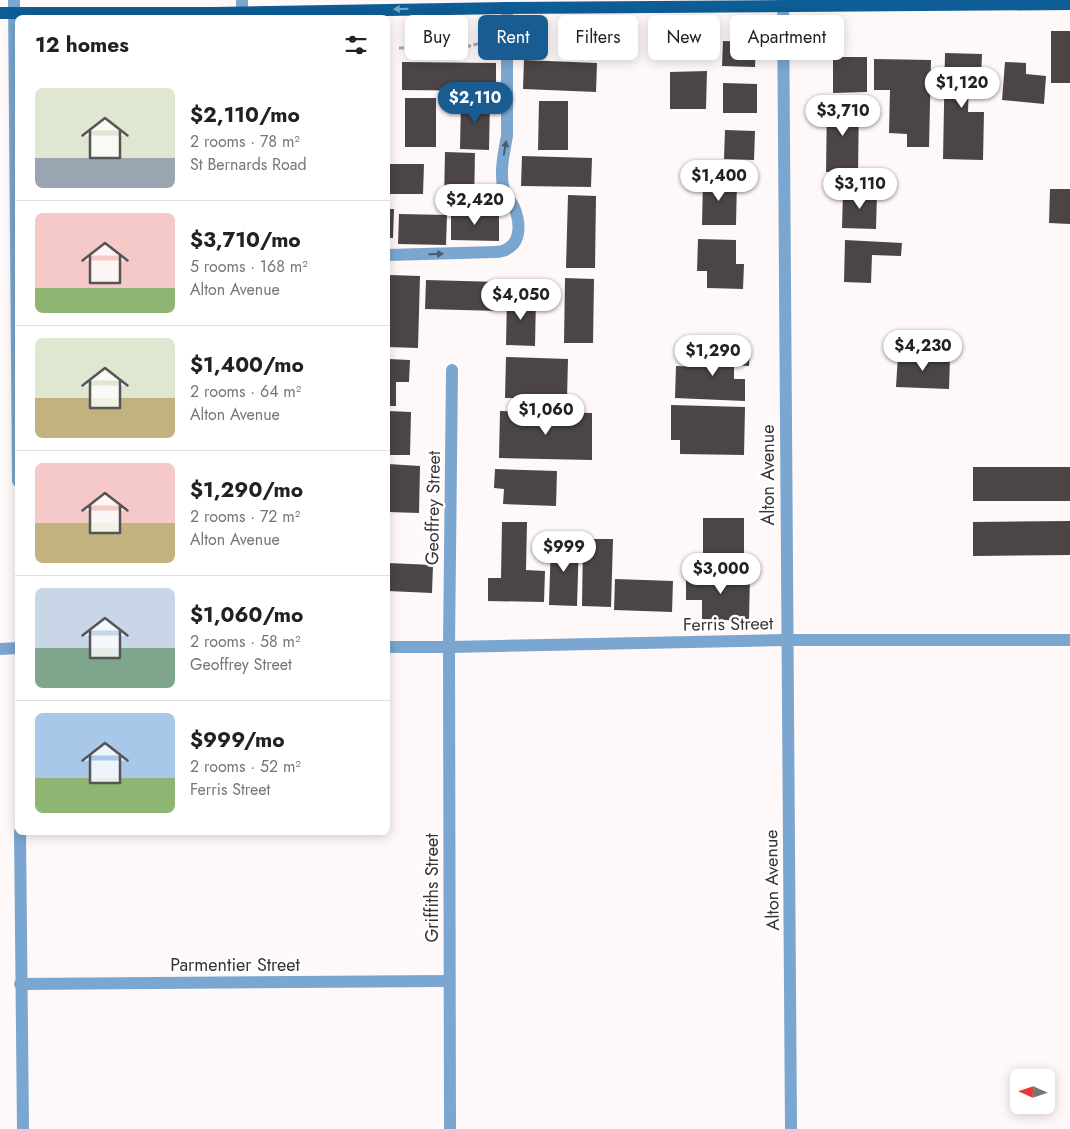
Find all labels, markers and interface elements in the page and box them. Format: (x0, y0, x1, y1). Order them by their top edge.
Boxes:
one-way arrow (393, 5, 409, 13)
chip: Buy (405, 15, 468, 60)
chip: Rent (478, 15, 548, 60)
chip: Filters (558, 15, 638, 60)
chip: New (648, 15, 720, 60)
chip: Apartment (730, 15, 844, 60)
text: 12 homes (35, 30, 129, 60)
icon: filters (342, 31, 370, 59)
pin: $1,120 (921, 66, 1003, 109)
text: $1,120 (936, 71, 988, 94)
pin: $2,110 (434, 82, 516, 124)
text: $2,110 (449, 86, 501, 109)
pin: $3,710 (802, 94, 884, 137)
text: $3,710 (816, 99, 870, 122)
text: $2,110/mo (190, 100, 300, 130)
icon: home (75, 108, 135, 168)
text: 2 rooms · 78 m² (190, 130, 300, 153)
one-way arrow (501, 140, 509, 156)
text: St Bernards Road (190, 153, 307, 176)
pin: $1,400 (678, 160, 760, 202)
text: $1,400 (691, 164, 747, 187)
pin: $3,110 (819, 168, 901, 210)
text: $3,110 (834, 172, 886, 195)
pin: $2,420 (434, 184, 516, 226)
text: $2,420 (446, 188, 504, 211)
text: $3,710/mo (190, 225, 301, 255)
icon: home (75, 233, 135, 293)
one-way arrow (428, 250, 444, 258)
text: 5 rooms · 168 m² (190, 255, 308, 278)
text: Alton Avenue (190, 278, 280, 301)
pin: $4,050 (480, 278, 562, 321)
text: $4,050 (492, 283, 550, 306)
pin: $4,230 (882, 330, 964, 372)
pin: $1,290 (672, 334, 754, 377)
text: $4,230 (894, 334, 952, 357)
text: $1,290 (685, 339, 741, 362)
text: $1,400/mo (190, 350, 304, 380)
icon: home (75, 358, 135, 418)
text: 2 rooms · 64 m² (190, 380, 301, 403)
pin: $1,060 (505, 394, 587, 436)
text: $1,060 (518, 398, 574, 421)
text: Alton Avenue (190, 403, 280, 426)
street label: Alton Avenue (755, 424, 781, 526)
street label: Geoffrey Street (419, 450, 447, 565)
text: $1,290/mo (190, 475, 303, 505)
icon: home (75, 483, 135, 543)
text: 2 rooms · 72 m² (190, 505, 300, 528)
text: Alton Avenue (190, 528, 280, 551)
pin: $999 (534, 530, 594, 573)
text: $999 (543, 535, 585, 558)
pin: $3,000 (680, 552, 762, 595)
text: $3,000 (693, 557, 749, 580)
text: $1,060/mo (190, 600, 303, 630)
icon: home (75, 608, 135, 668)
street label: Ferris Street (683, 610, 774, 638)
text: 2 rooms · 58 m² (190, 630, 301, 653)
text: Geoffrey Street (190, 653, 292, 676)
text: $999/mo (190, 725, 285, 755)
icon: home (75, 733, 135, 793)
text: 2 rooms · 52 m² (190, 755, 301, 778)
text: Ferris Street (190, 778, 270, 801)
street label: Alton Avenue (758, 829, 786, 931)
street label: Griffiths Street (419, 833, 445, 943)
street label: Parmentier Street (170, 952, 301, 978)
north arrow (1010, 1069, 1055, 1114)
map controls (1010, 1069, 1055, 1114)

